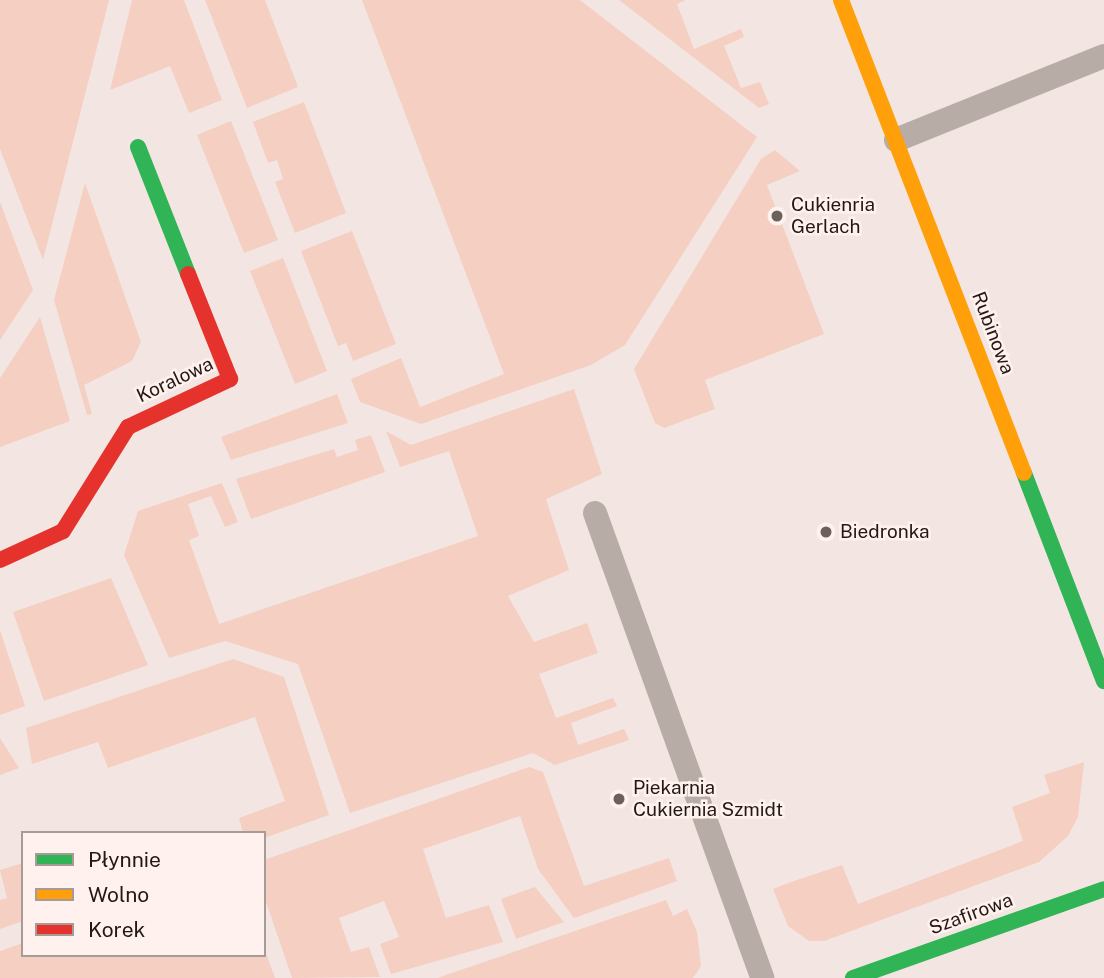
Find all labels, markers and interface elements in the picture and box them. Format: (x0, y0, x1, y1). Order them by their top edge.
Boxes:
place label: Cukienria Gerlach (791, 194, 875, 238)
marker: Cukienria Gerlach (769, 208, 785, 224)
street label: Rubinowa (967, 288, 1019, 378)
street label: Koralowa (133, 352, 217, 408)
place label: Biedronka (840, 521, 930, 543)
marker: Biedronka (818, 524, 834, 540)
place label: Piekarnia Cukiernia Szmidt (633, 777, 783, 821)
marker: Piekarnia Cukiernia Szmidt (611, 791, 627, 807)
legend (21, 831, 266, 957)
text: Płynnie (88, 847, 161, 872)
text: Wolno (88, 882, 149, 907)
street label: Szafirowa (926, 888, 1016, 940)
text: Korek (88, 917, 145, 942)

